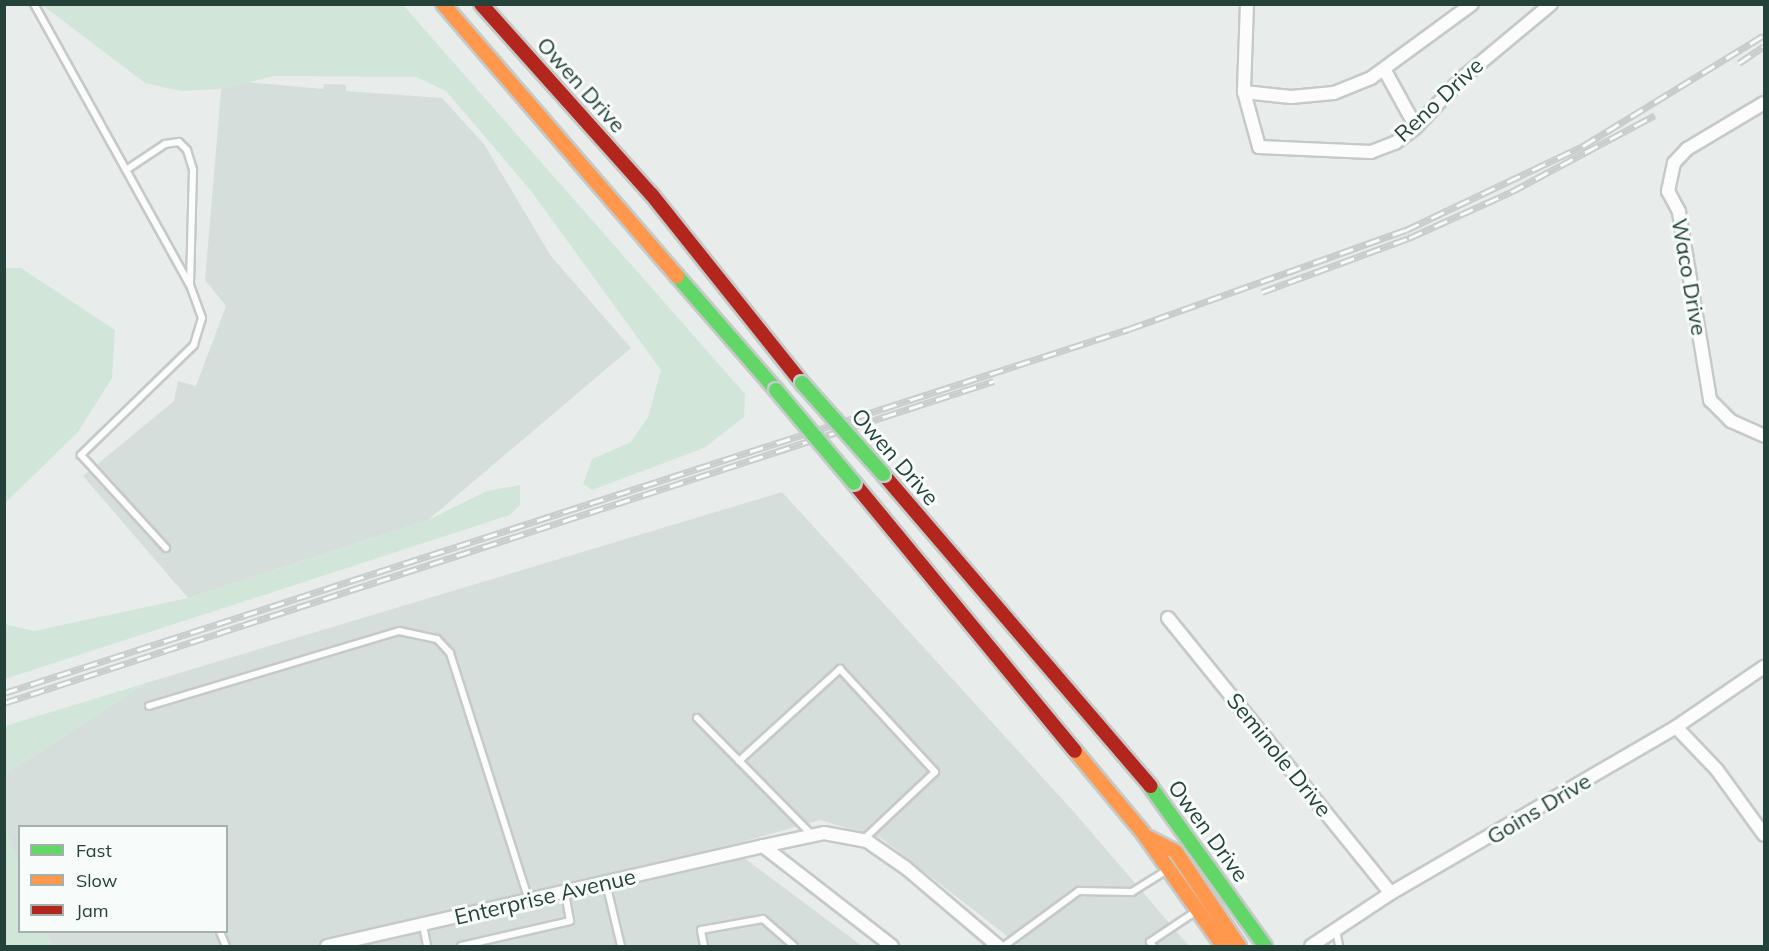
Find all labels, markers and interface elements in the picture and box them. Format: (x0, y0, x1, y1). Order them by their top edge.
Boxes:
street label: Owen Drive (531, 32, 631, 138)
street label: Reno Drive (1389, 52, 1489, 148)
street label: Waco Drive (1666, 216, 1712, 338)
street label: Owen Drive (846, 403, 944, 511)
street label: Seminole Drive (1221, 688, 1337, 822)
street label: Goins Drive (1482, 768, 1596, 850)
street label: Owen Drive (1162, 775, 1254, 887)
legend (18, 825, 228, 933)
text: Fast (76, 839, 112, 862)
street label: Enterprise Avenue (452, 863, 638, 931)
text: Slow (76, 869, 117, 892)
text: Jam (76, 899, 109, 922)

